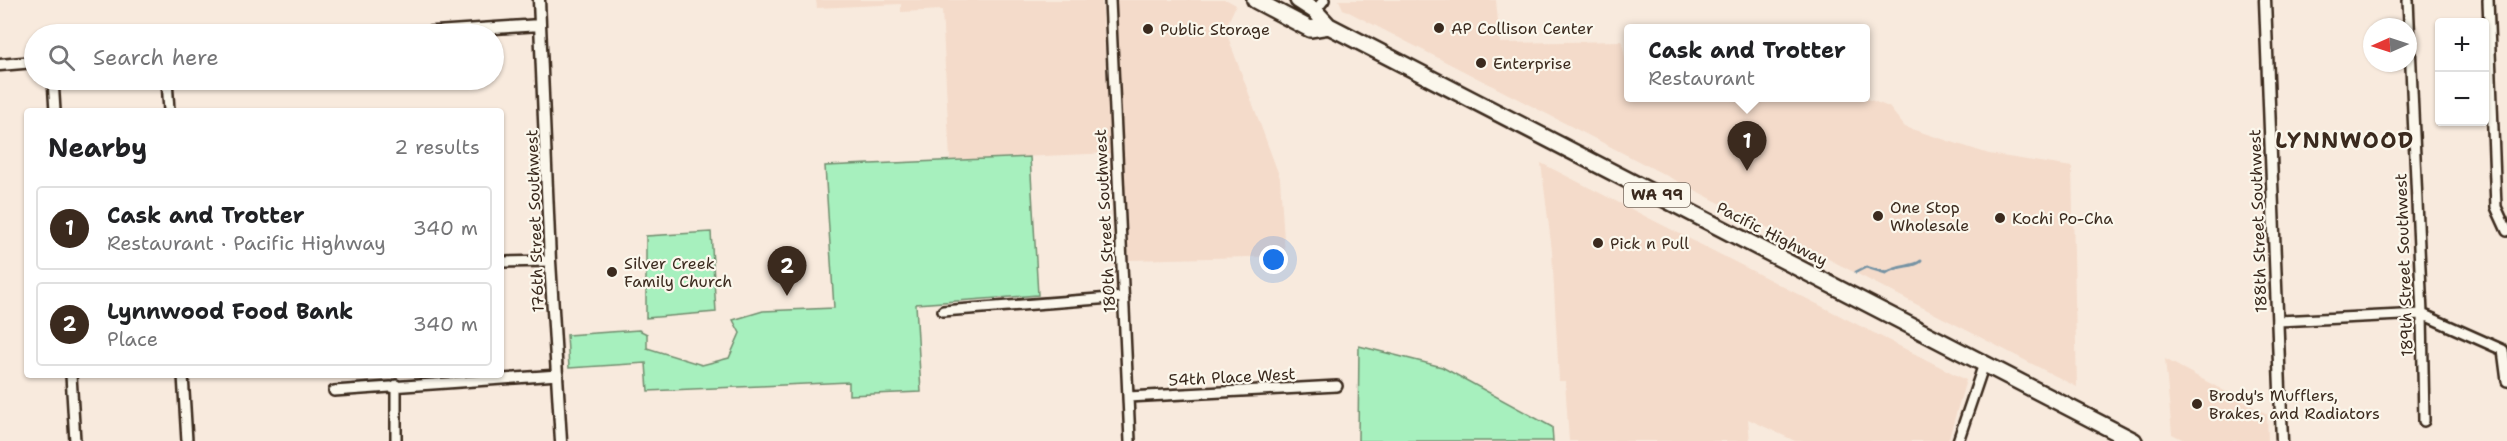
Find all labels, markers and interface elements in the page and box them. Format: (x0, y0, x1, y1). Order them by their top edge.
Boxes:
place label: AP Collison Center (1451, 18, 1594, 39)
north arrow (2363, 18, 2417, 72)
map controls (2435, 18, 2489, 126)
button: + (2435, 18, 2489, 72)
place label: Public Storage (1160, 19, 1270, 40)
marker: AP Collison Center (1432, 21, 1446, 35)
marker: Public Storage (1141, 22, 1155, 36)
search box (24, 24, 504, 90)
popup (1624, 24, 1870, 102)
text: Cask and Trotter (1648, 36, 1846, 65)
icon: search (45, 41, 78, 74)
text: Search here (93, 43, 219, 72)
place label: Enterprise (1493, 53, 1572, 74)
marker: Enterprise (1474, 56, 1488, 70)
text: Restaurant (1648, 65, 1755, 91)
button: − (2435, 72, 2489, 126)
pin: 1 (1728, 122, 1766, 171)
district label: LYNNWOOD (2275, 126, 2415, 155)
street label: 180th Street Southwest (1090, 128, 1120, 314)
street label: 176th Street Southwest (521, 129, 549, 313)
street label: 188th Street Southwest (2244, 129, 2272, 313)
text: Nearby (48, 130, 147, 165)
text: 2 results (394, 134, 480, 160)
street label: 189th Street Southwest (2390, 173, 2418, 357)
road number: WA 99 (1624, 183, 1690, 207)
street label: Pacific Highway (1713, 197, 1831, 271)
place label: One Stop Wholesale (1890, 197, 1969, 236)
text: Cask and Trotter (107, 201, 304, 230)
place label: Kochi Po-Cha (2012, 208, 2113, 229)
marker: One Stop Wholesale (1871, 209, 1885, 223)
marker: Kochi Po-Cha (1993, 211, 2007, 225)
text: 1 (65, 215, 74, 241)
text: 340 m (413, 215, 478, 241)
text: Restaurant · Pacific Highway (107, 230, 386, 256)
place label: Pick n Pull (1610, 233, 1689, 254)
marker: Pick n Pull (1591, 236, 1605, 250)
your location (1259, 245, 1288, 274)
pin: 2 (768, 246, 806, 296)
place label: Silver Creek Family Church (624, 253, 732, 292)
marker: Silver Creek Family Church (605, 265, 619, 279)
text: Lynnwood Food Bank (107, 297, 353, 326)
text: 2 (63, 311, 77, 337)
text: 340 m (413, 311, 478, 337)
text: Place (107, 326, 158, 352)
street label: 54th Place West (1168, 363, 1296, 391)
place label: Brody's Mufflers, Brakes, and Radiators (2209, 385, 2380, 424)
marker: Brody's Mufflers, Brakes, and Radiators (2190, 397, 2204, 411)

